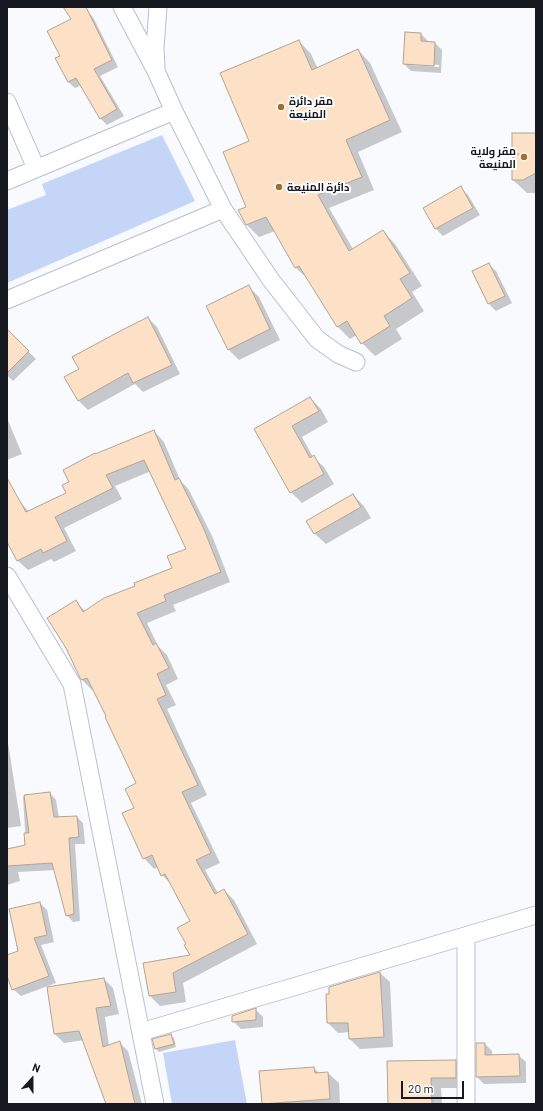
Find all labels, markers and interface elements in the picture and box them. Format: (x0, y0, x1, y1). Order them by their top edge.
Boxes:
place label: مقر دائرة المنيعة (289, 94, 333, 120)
marker: مقر دائرة المنيعة (276, 102, 286, 112)
place label: مقر ولاية المنيعة (470, 144, 516, 170)
marker: مقر ولاية المنيعة (519, 152, 529, 162)
place label: دائرة المنيعة (287, 180, 350, 194)
marker: دائرة المنيعة (274, 182, 284, 192)
north arrow (12, 1059, 52, 1099)
text: N (31, 1060, 42, 1075)
scale bar (403, 1073, 466, 1099)
text: 20 m (408, 1081, 434, 1095)

